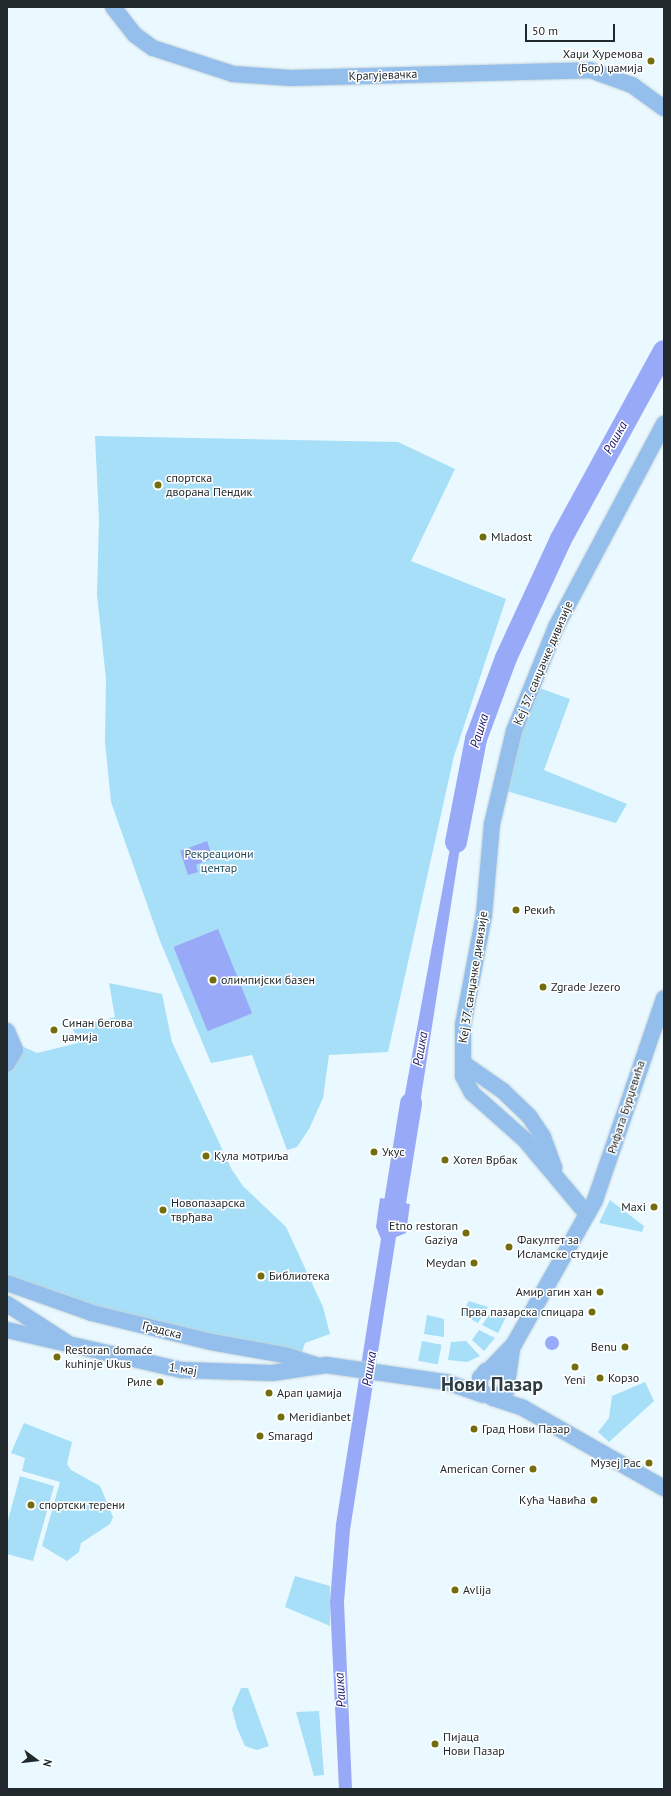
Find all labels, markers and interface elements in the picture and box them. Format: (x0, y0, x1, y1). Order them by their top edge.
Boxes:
scale bar (527, 16, 617, 42)
text: 50 m (532, 23, 558, 38)
place label: Хаџи Хуремова (Бор) џамија (562, 47, 643, 75)
marker: Хаџи Хуремова (Бор) џамија (646, 56, 656, 66)
street label: Крагујевачка (348, 67, 418, 83)
water label: Рашка (601, 419, 631, 457)
place label: спортска дворана Пендик (166, 471, 252, 499)
marker: спортска дворана Пендик (153, 480, 163, 490)
place label: Mladost (491, 530, 532, 544)
marker: Mladost (478, 532, 488, 542)
street label: Кеј 37. санџачке дивизије (510, 598, 576, 728)
water label: Рашка (467, 712, 493, 750)
park label: Рекреациони центар (184, 847, 254, 875)
place label: Рекић (524, 903, 555, 917)
marker: Рекић (511, 905, 521, 915)
street label: Кеј 37. санџачке дивизије (455, 910, 491, 1044)
place label: олимпијски базен (221, 973, 315, 987)
marker: олимпијски базен (208, 975, 218, 985)
place label: Zgrade Jezero (551, 980, 620, 994)
marker: Zgrade Jezero (538, 982, 548, 992)
place label: Синан бегова џамија (62, 1016, 133, 1044)
marker: Синан бегова џамија (49, 1025, 59, 1035)
water label: Рашка (410, 1030, 432, 1068)
street label: Рифата Бурџевића (604, 1059, 648, 1155)
place label: Укус (382, 1145, 405, 1159)
marker: Укус (369, 1147, 379, 1157)
place label: Кула мотриља (214, 1149, 288, 1163)
marker: Кула мотриља (201, 1151, 211, 1161)
place label: Хотел Врбак (453, 1153, 517, 1167)
marker: Хотел Врбак (440, 1155, 450, 1165)
place label: Новопазарска тврђава (171, 1196, 245, 1224)
place label: Maxi (621, 1200, 646, 1214)
marker: Maxi (649, 1202, 659, 1212)
marker: Новопазарска тврђава (158, 1205, 168, 1215)
place label: Etno restoran Gaziya (389, 1219, 458, 1247)
marker: Etno restoran Gaziya (461, 1228, 471, 1238)
place label: Факултет за Исламске студије (517, 1233, 608, 1261)
marker: Факултет за Исламске студије (504, 1242, 514, 1252)
place label: Meydan (426, 1256, 466, 1270)
marker: Meydan (469, 1258, 479, 1268)
place label: Библиотека (269, 1269, 330, 1283)
marker: Библиотека (256, 1271, 266, 1281)
place label: Амир агин хан (516, 1285, 592, 1299)
marker: Амир агин хан (595, 1287, 605, 1297)
place label: Прва пазарска спицара (461, 1305, 584, 1319)
marker: Прва пазарска спицара (587, 1307, 597, 1317)
street label: Градска (141, 1318, 183, 1342)
place label: Benu (591, 1340, 617, 1354)
marker: Benu (620, 1342, 630, 1352)
place label: Restoran domaće kuhinje Ukus (65, 1343, 153, 1371)
water label: Рашка (360, 1351, 380, 1387)
marker: Restoran domaće kuhinje Ukus (52, 1352, 62, 1362)
street label: 1. мај (168, 1360, 198, 1378)
marker: Yeni (570, 1362, 580, 1372)
place label: Корзо (608, 1371, 639, 1385)
district label: Нови Пазар (441, 1372, 543, 1396)
place label: Yeni (564, 1373, 586, 1387)
marker: Корзо (595, 1373, 605, 1383)
place label: Риле (127, 1375, 152, 1389)
marker: Риле (155, 1377, 165, 1387)
place label: Арап џамија (277, 1386, 342, 1400)
marker: Арап џамија (264, 1388, 274, 1398)
place label: Meridianbet (289, 1410, 351, 1424)
marker: Meridianbet (276, 1412, 286, 1422)
place label: Град Нови Пазар (482, 1422, 570, 1436)
marker: Град Нови Пазар (469, 1424, 479, 1434)
place label: Smaragd (268, 1429, 313, 1443)
marker: Smaragd (255, 1431, 265, 1441)
place label: Музеј Рас (590, 1456, 641, 1470)
marker: Музеј Рас (644, 1458, 654, 1468)
place label: American Corner (440, 1462, 525, 1476)
marker: American Corner (528, 1464, 538, 1474)
place label: Кућа Чавића (519, 1493, 586, 1507)
marker: Кућа Чавића (589, 1495, 599, 1505)
place label: спортски терени (39, 1498, 125, 1512)
marker: спортски терени (26, 1500, 36, 1510)
place label: Avlija (463, 1583, 491, 1597)
marker: Avlija (450, 1585, 460, 1595)
water label: Рашка (332, 1672, 350, 1708)
place label: Пијаца Нови Пазар (443, 1730, 505, 1758)
marker: Пијаца Нови Пазар (430, 1739, 440, 1749)
north arrow (16, 1740, 56, 1780)
text: N (40, 1758, 55, 1768)

